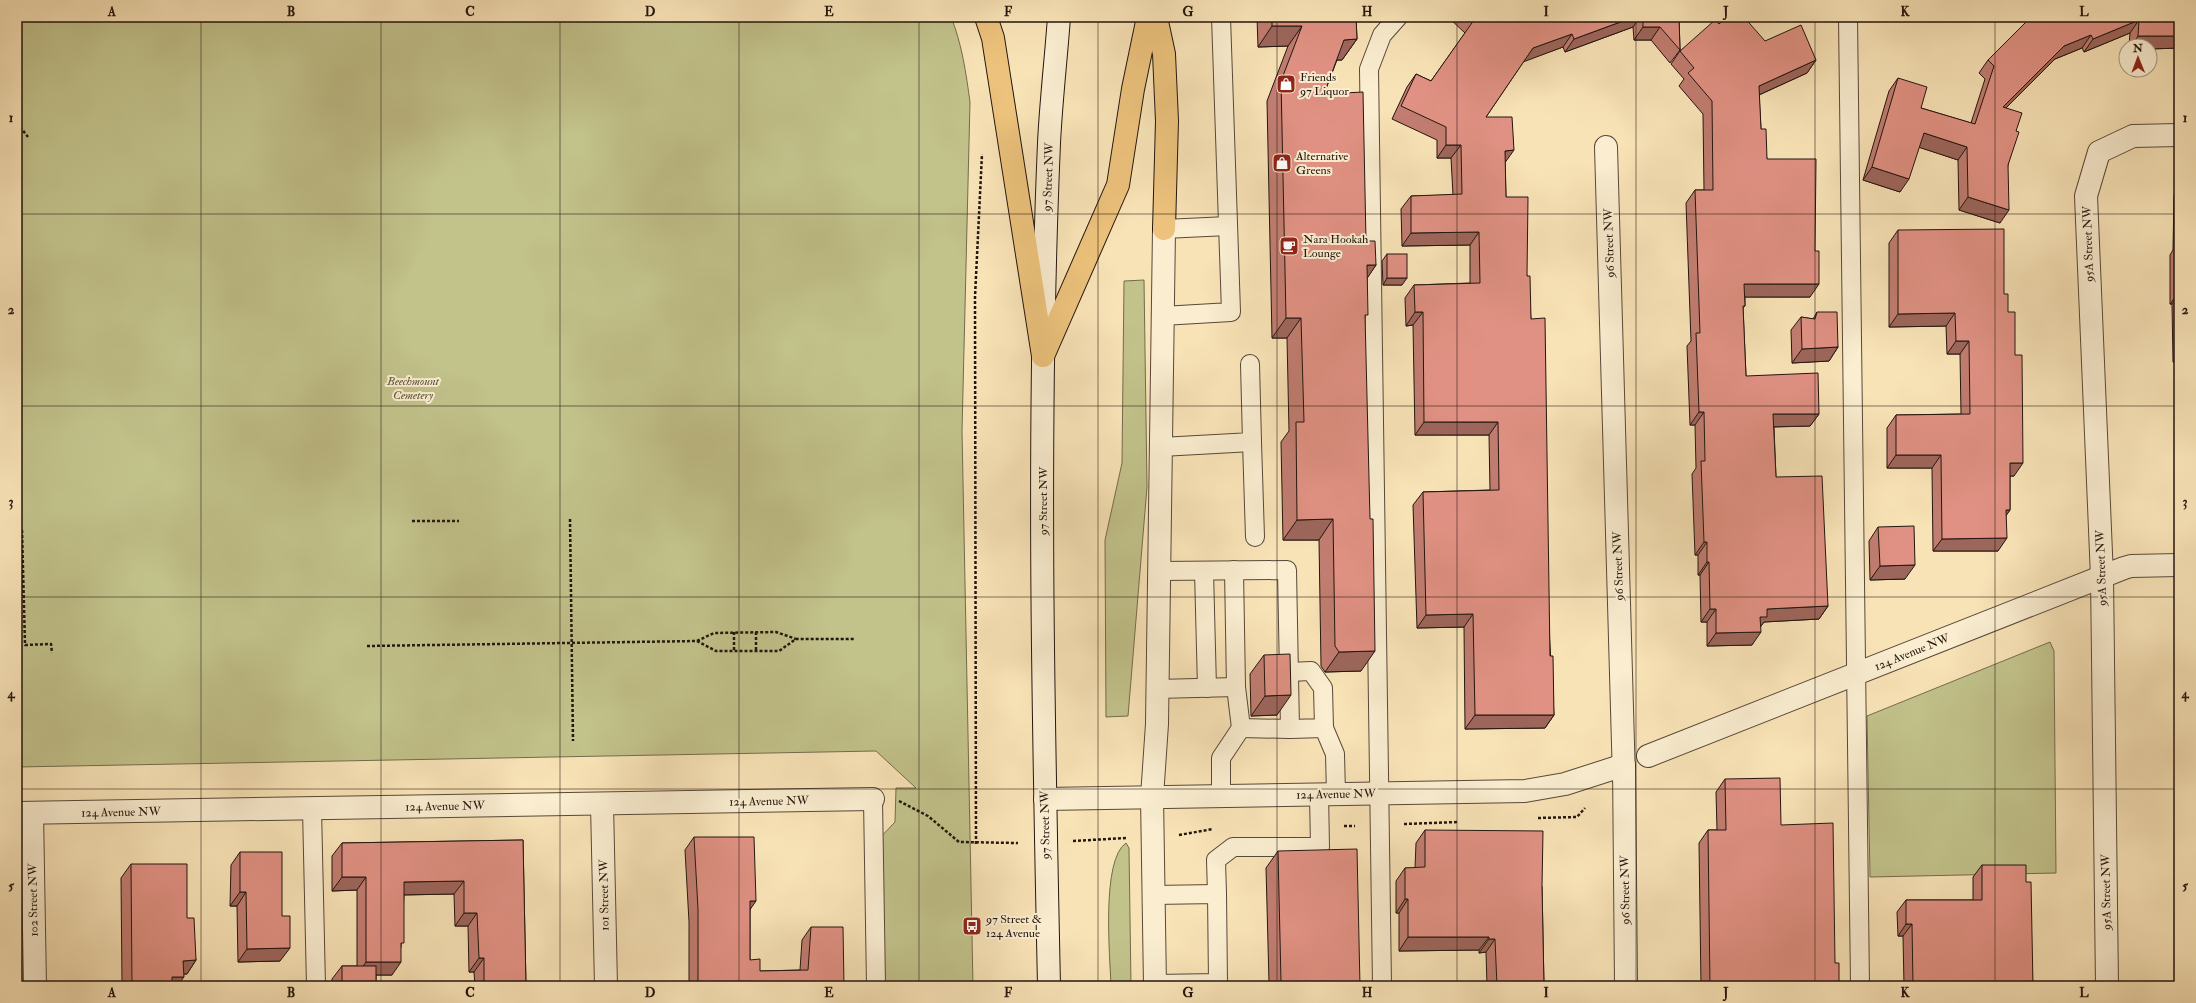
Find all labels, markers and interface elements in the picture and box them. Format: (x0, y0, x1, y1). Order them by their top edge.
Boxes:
text: A (107, 4, 117, 20)
text: B (287, 4, 295, 20)
text: C (465, 4, 475, 20)
text: D (645, 4, 656, 20)
text: E (824, 4, 834, 20)
text: F (1004, 4, 1013, 20)
text: G (1183, 4, 1194, 20)
text: H (1362, 4, 1373, 20)
text: I (1543, 4, 1549, 20)
text: J (1722, 4, 1729, 21)
text: K (1900, 4, 1910, 20)
text: L (2079, 4, 2089, 20)
north arrow (2118, 38, 2158, 78)
text: N (2132, 42, 2144, 55)
place label: Friends 97 Liquor (1299, 70, 1349, 99)
shop icon: Friends 97 Liquor (1275, 73, 1297, 95)
text: 1 (9, 110, 14, 126)
text: 1 (2183, 110, 2188, 126)
street label: 97 Street NW (1040, 142, 1057, 213)
place label: Alternative Greens (1295, 149, 1348, 178)
shop icon: Alternative Greens (1271, 152, 1293, 174)
street label: 95A Street NW (2080, 205, 2097, 283)
street label: 96 Street NW (1601, 207, 1618, 279)
place label: Nara Hookah Lounge (1303, 232, 1369, 261)
cafe icon: Nara Hookah Lounge (1278, 235, 1300, 257)
text: 2 (8, 302, 15, 318)
text: 2 (2182, 302, 2189, 318)
park label: Beechmount Cemetery (386, 374, 440, 403)
street label: 97 Street NW (1036, 466, 1051, 536)
text: 3 (9, 494, 14, 510)
text: 3 (2183, 494, 2188, 510)
street label: 95A Street NW (2093, 529, 2110, 607)
street label: 96 Street NW (1610, 530, 1627, 602)
street label: 124 Avenue NW (1872, 630, 1953, 674)
text: 4 (6, 686, 15, 702)
text: 4 (2180, 686, 2189, 702)
street label: 124 Avenue NW (1296, 786, 1377, 803)
street label: 97 Street NW (1037, 790, 1054, 860)
street label: 124 Avenue NW (729, 793, 810, 810)
street label: 124 Avenue NW (405, 798, 486, 815)
street label: 124 Avenue NW (81, 804, 162, 821)
street label: 95A Street NW (2098, 853, 2115, 931)
street label: 96 Street NW (1617, 855, 1634, 926)
street label: 101 Street NW (596, 858, 613, 931)
street label: 102 Street NW (25, 862, 42, 937)
text: 5 (8, 878, 14, 894)
text: 5 (2182, 878, 2188, 894)
place label: 97 Street & 124 Avenue (985, 912, 1042, 941)
bus stop icon: 97 Street & 124 Avenue (961, 915, 983, 937)
text: A (107, 985, 117, 1001)
text: B (287, 985, 295, 1001)
text: C (465, 985, 475, 1001)
text: D (645, 985, 656, 1001)
text: E (824, 985, 834, 1001)
text: F (1004, 985, 1013, 1001)
text: G (1183, 985, 1194, 1001)
text: H (1362, 985, 1373, 1001)
text: I (1543, 985, 1549, 1001)
text: J (1722, 985, 1729, 1002)
text: K (1900, 985, 1910, 1001)
text: L (2079, 985, 2089, 1001)

